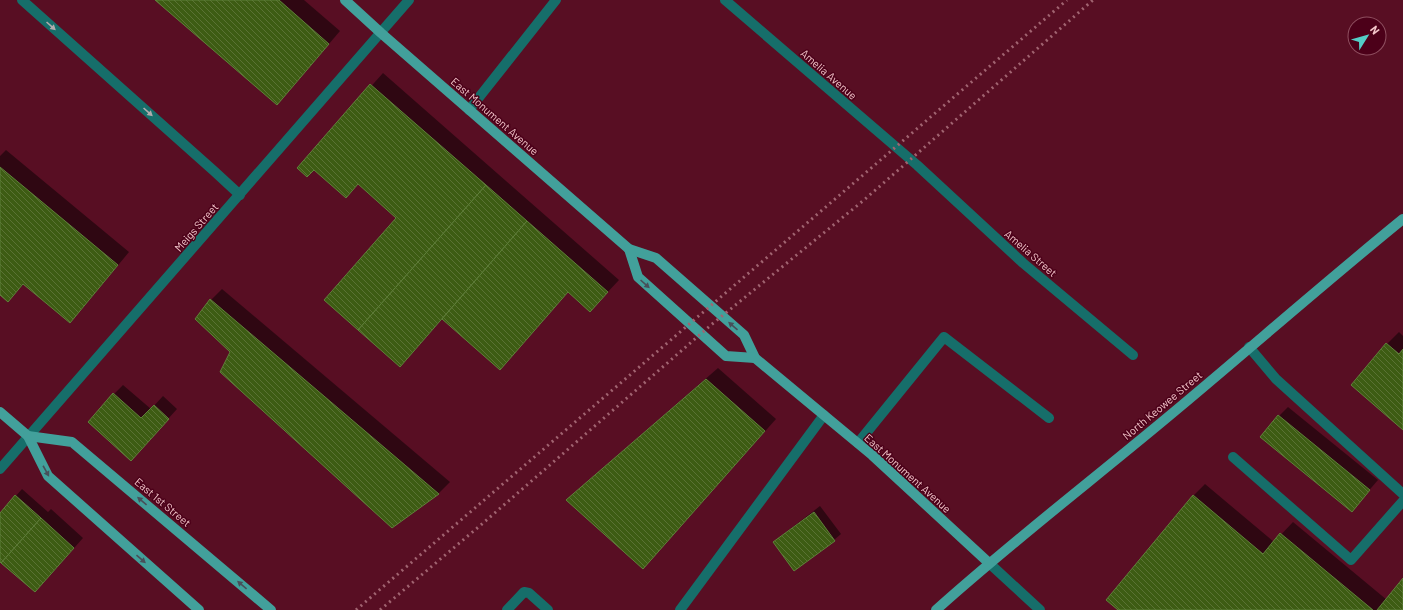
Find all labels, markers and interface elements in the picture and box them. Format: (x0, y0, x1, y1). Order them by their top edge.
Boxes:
north arrow (1347, 16, 1387, 56)
one-way arrow (47, 21, 56, 30)
text: N (1368, 23, 1383, 37)
street label: Amelia Avenue (798, 46, 860, 102)
street label: East Monument Avenue (449, 75, 541, 158)
one-way arrow (143, 108, 154, 117)
street label: Meigs Street (171, 200, 221, 254)
street label: Amelia Street (1002, 227, 1060, 279)
one-way arrow (640, 279, 650, 288)
one-way arrow (728, 321, 738, 331)
street label: North Keowee Street (1120, 368, 1204, 442)
street label: East Monument Avenue (862, 431, 954, 515)
one-way arrow (42, 465, 49, 477)
street label: East 1st Street (132, 475, 194, 529)
one-way arrow (137, 496, 148, 505)
one-way arrow (136, 554, 146, 563)
one-way arrow (236, 580, 247, 589)

